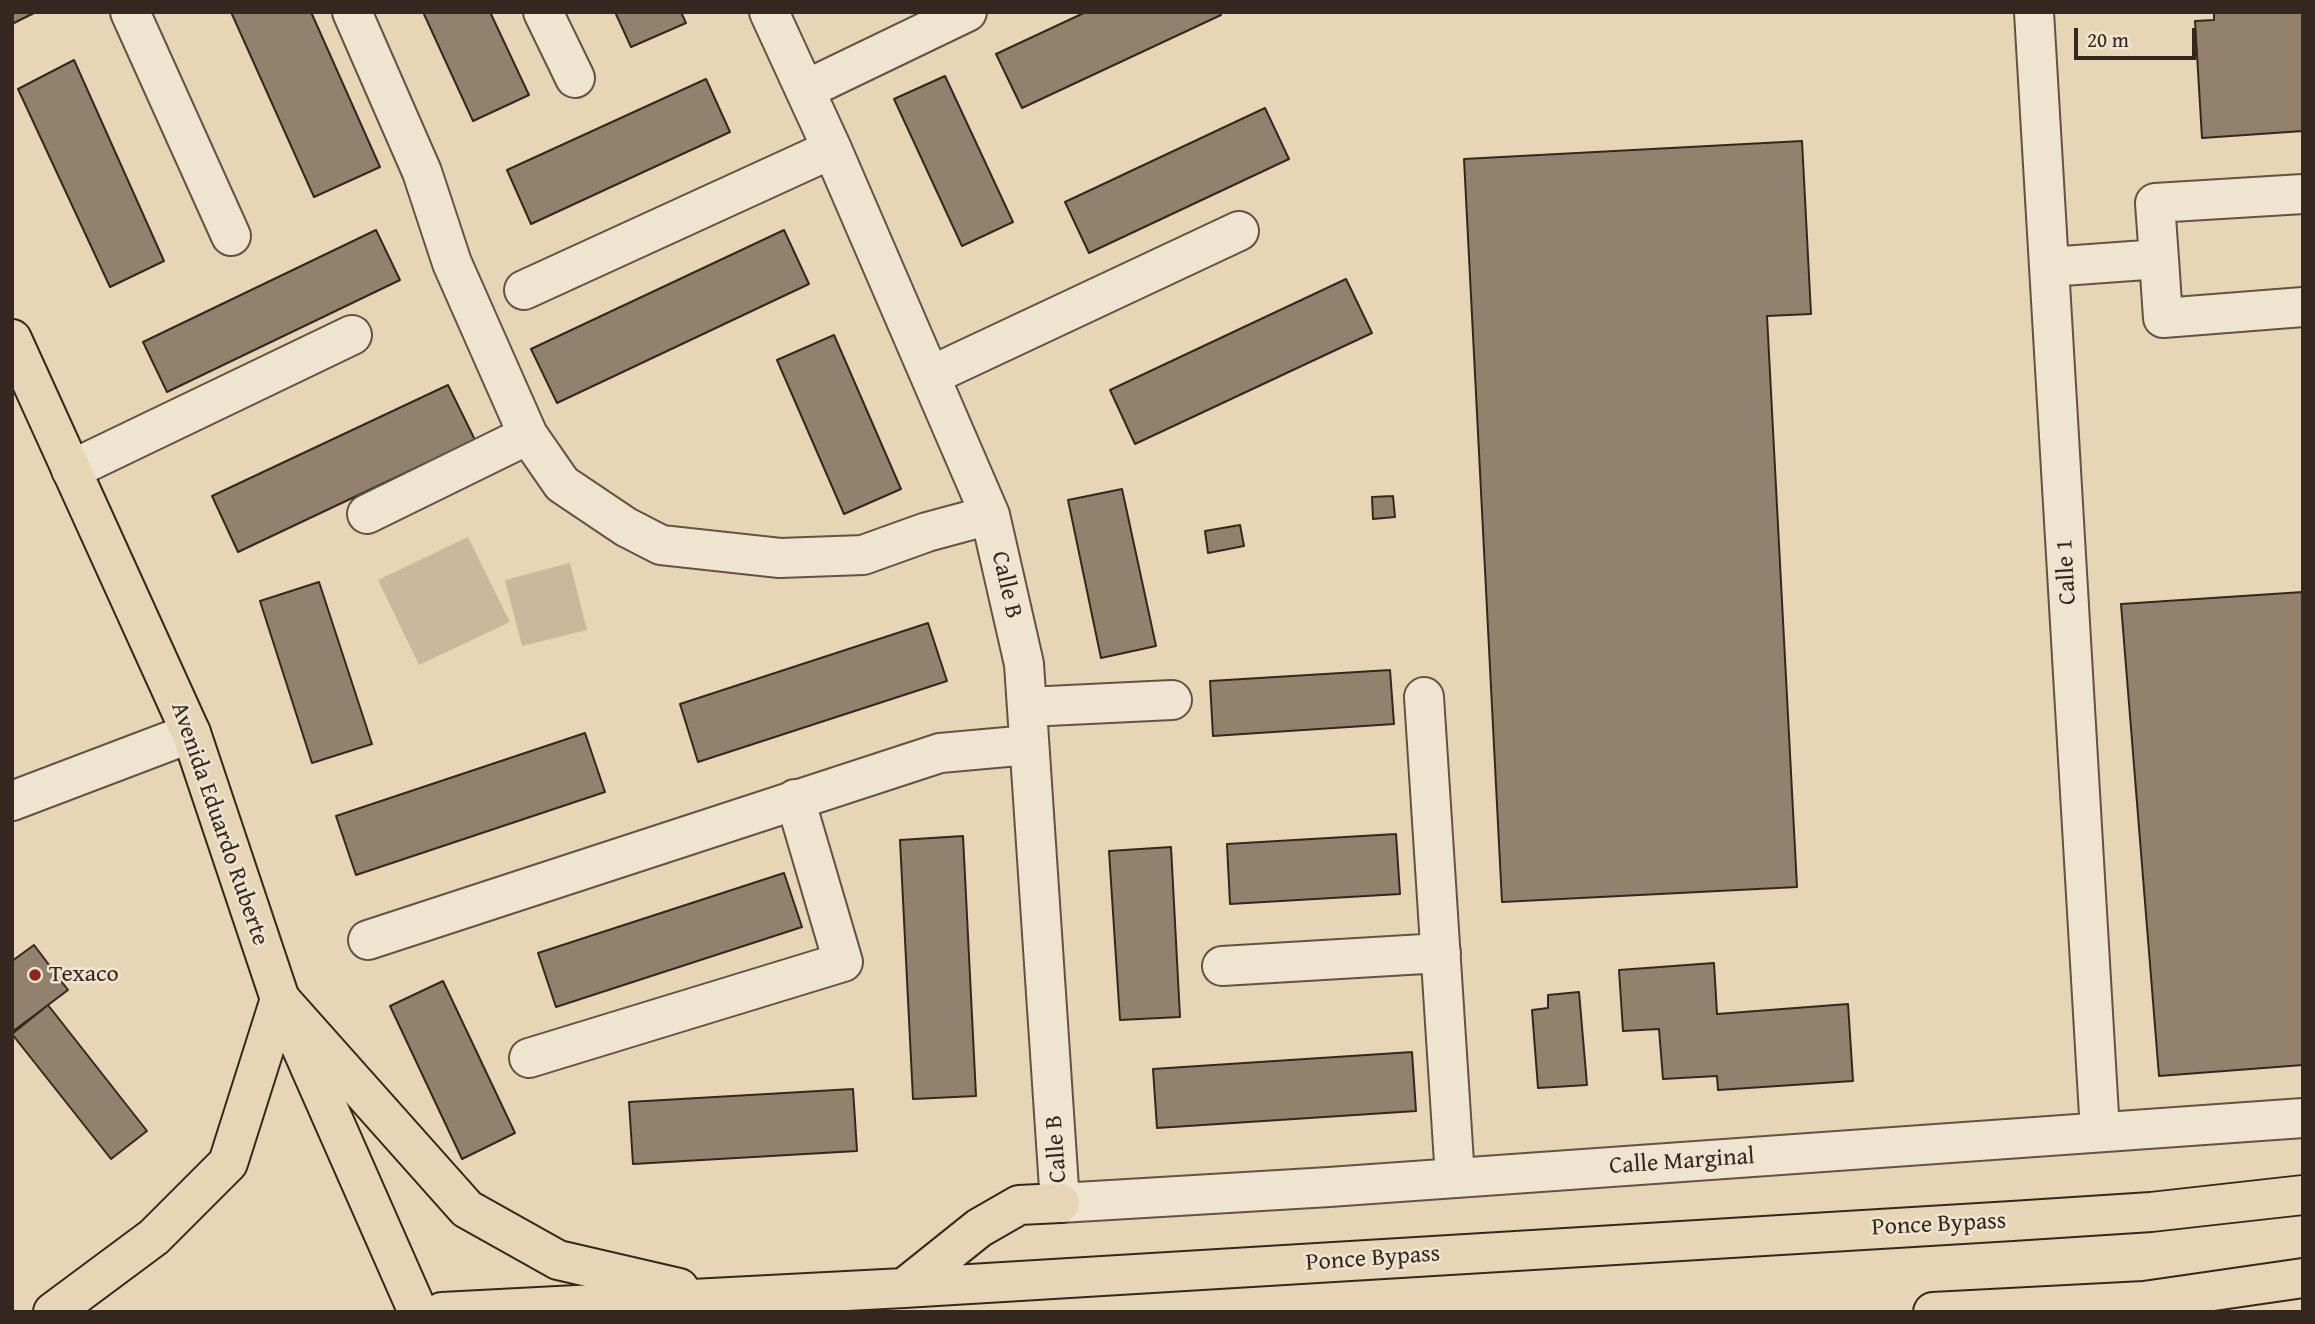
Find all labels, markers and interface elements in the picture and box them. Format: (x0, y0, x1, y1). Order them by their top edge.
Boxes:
scale bar (2077, 14, 2200, 58)
text: 20 m (2087, 24, 2129, 55)
street label: Calle 1 (2051, 538, 2083, 606)
street label: Calle B (984, 549, 1028, 621)
street label: Avenida Eduardo Ruberte (164, 699, 274, 949)
place label: Texaco (49, 961, 119, 989)
marker: Texaco (27, 967, 43, 983)
street label: Calle B (1040, 1114, 1074, 1184)
street label: Calle Marginal (1608, 1143, 1756, 1181)
street label: Ponce Bypass (1871, 1207, 2007, 1243)
street label: Ponce Bypass (1305, 1240, 1441, 1278)

